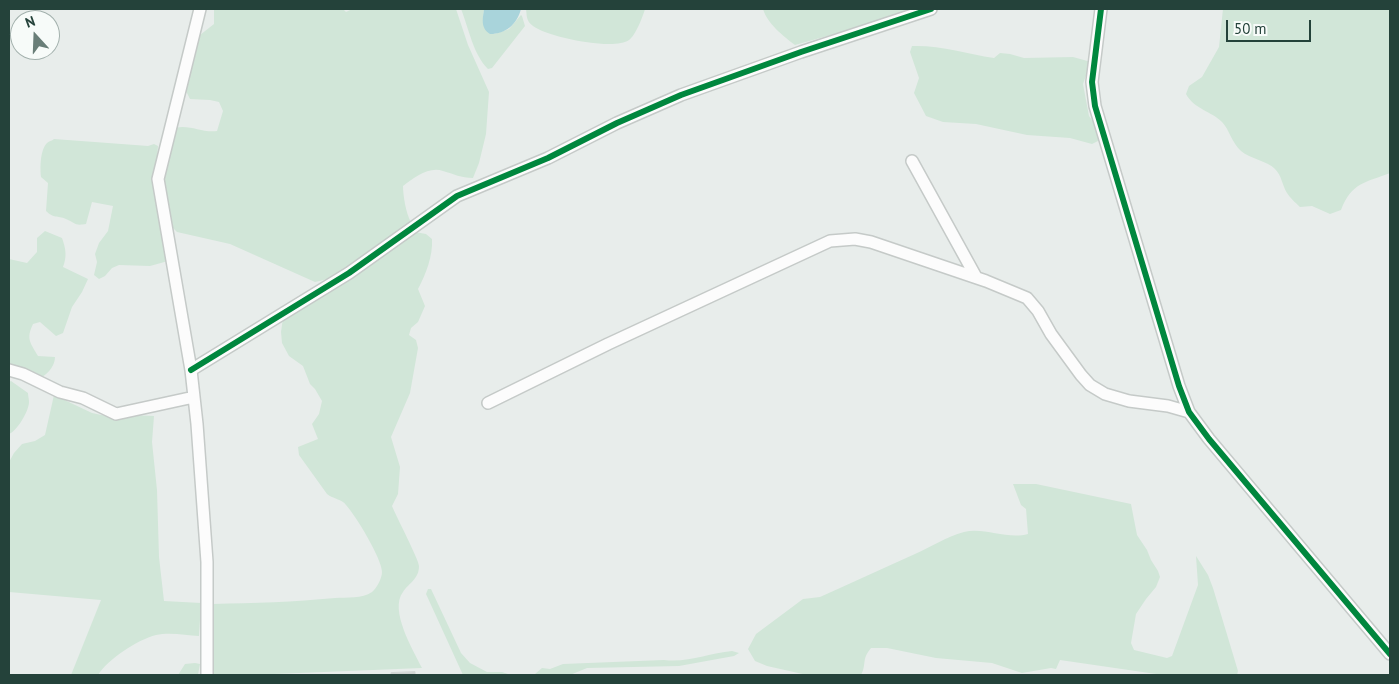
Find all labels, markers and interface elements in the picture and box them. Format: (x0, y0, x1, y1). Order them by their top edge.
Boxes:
north arrow (10, 10, 60, 60)
scale bar (1229, 10, 1314, 42)
text: N (23, 12, 38, 32)
text: 50 m (1234, 19, 1267, 38)

